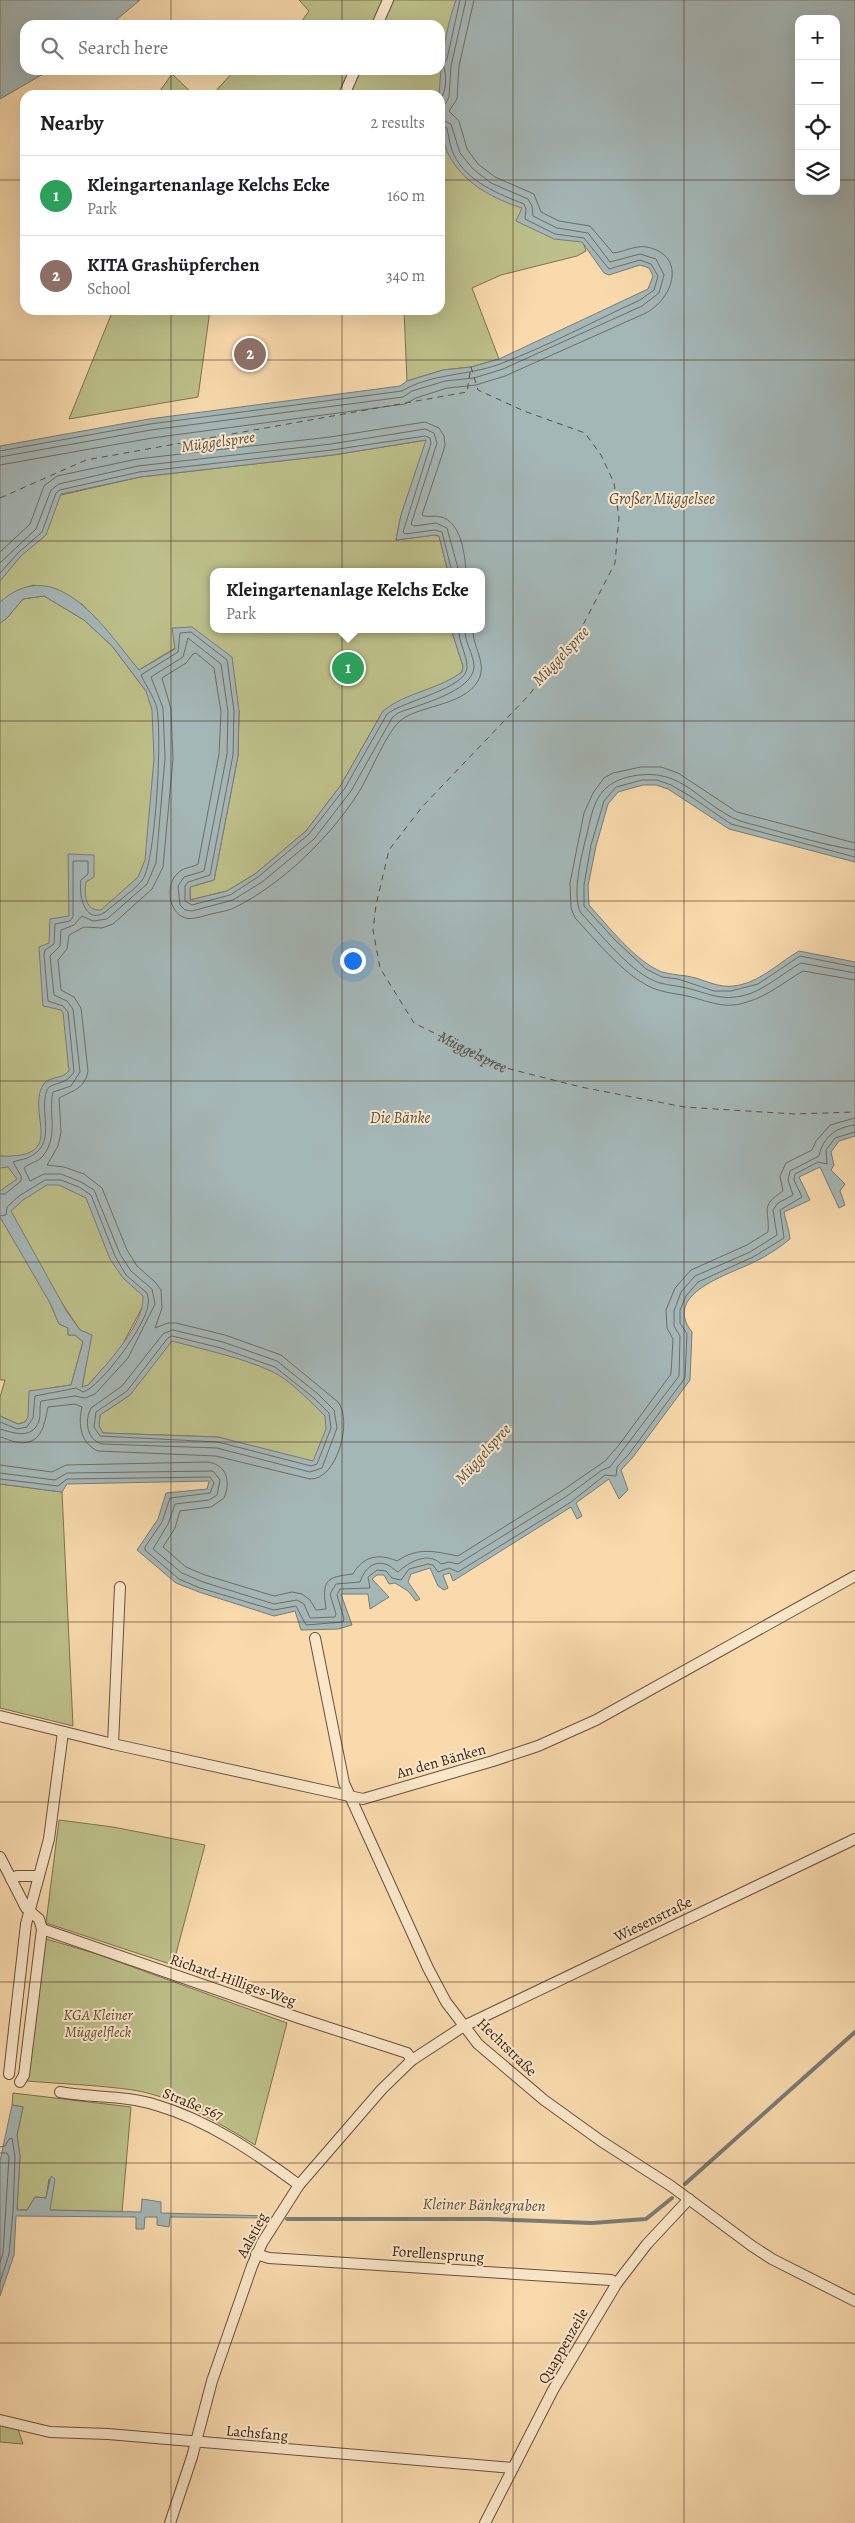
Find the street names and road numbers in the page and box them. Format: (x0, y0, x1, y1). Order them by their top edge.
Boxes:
street label: An den Bänken (393, 1739, 488, 1784)
street label: Wiesenstraße (610, 1891, 696, 1947)
street label: Richard-Hilliges-Weg (167, 1949, 299, 2011)
street label: Hechtstraße (473, 2013, 542, 2081)
street label: Straße 567 (160, 2083, 227, 2125)
street label: Aalstieg (231, 2208, 272, 2262)
street label: Forellensprung (391, 2241, 485, 2267)
street label: Quappenzeile (533, 2304, 593, 2388)
street label: Lachsfang (225, 2420, 289, 2446)

